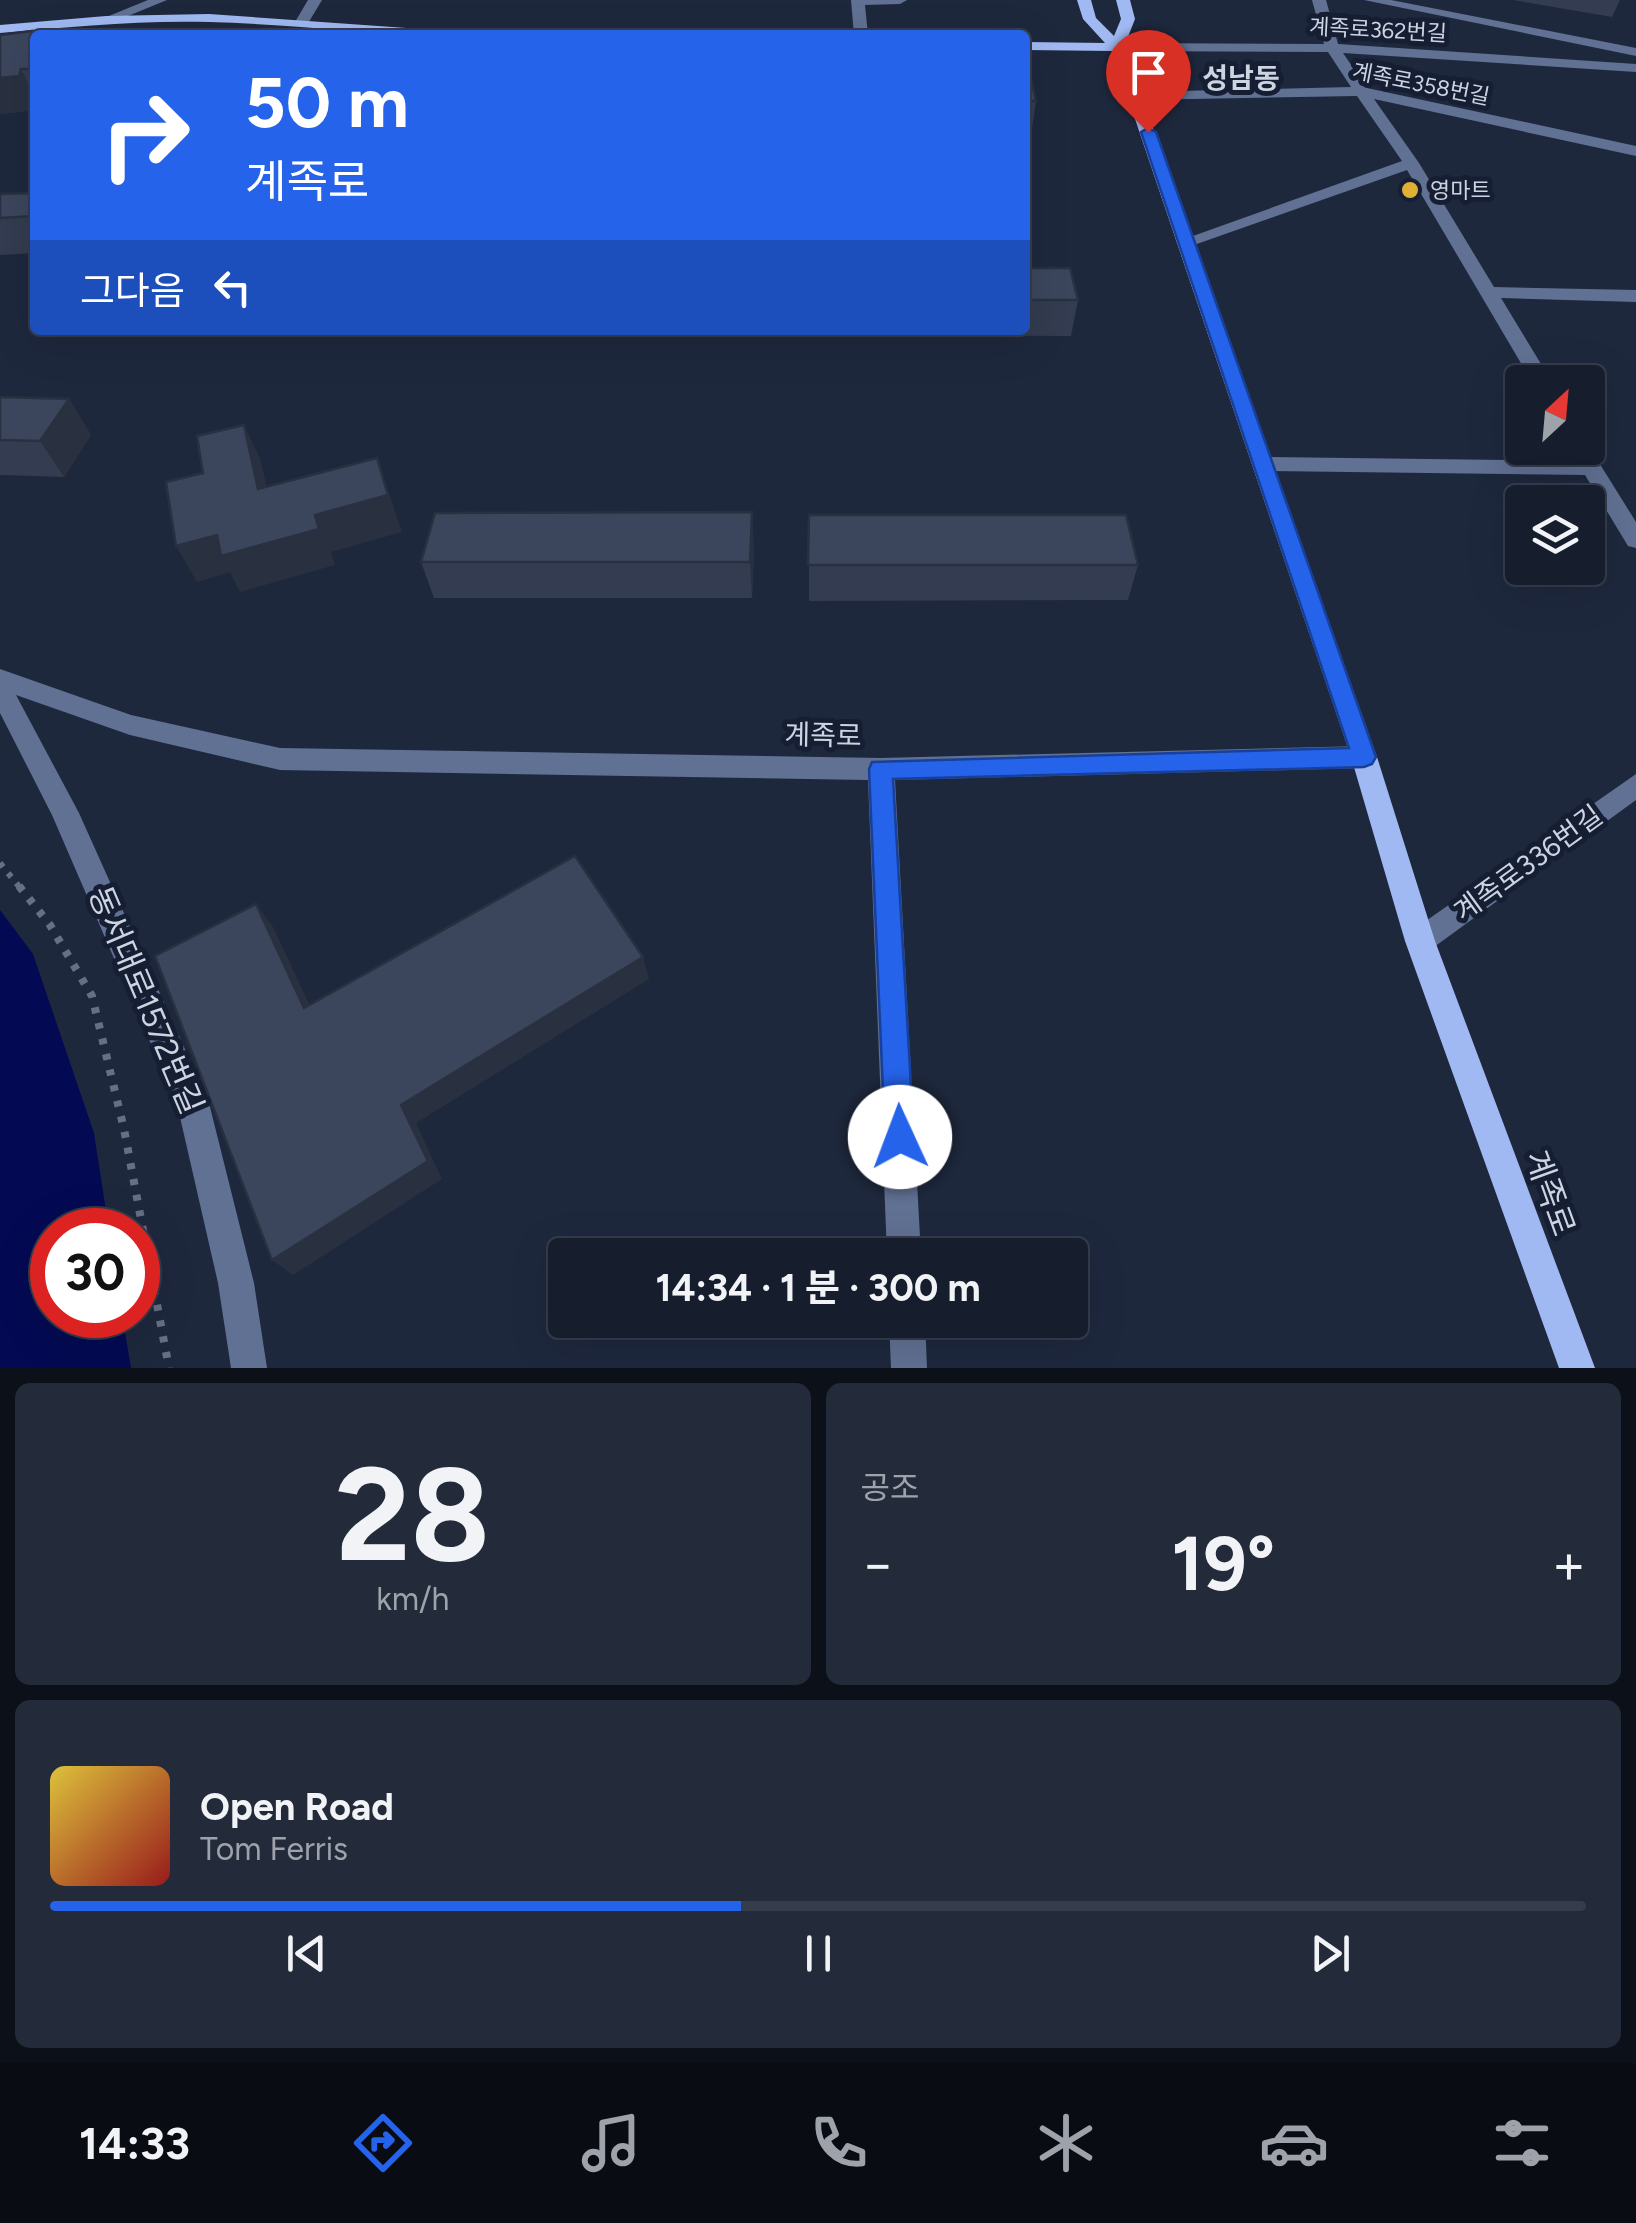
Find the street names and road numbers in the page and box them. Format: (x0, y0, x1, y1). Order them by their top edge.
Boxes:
street label: 계족로362번길 (1308, 13, 1448, 47)
street label: 계족로358번길 (1350, 57, 1492, 111)
street label: 계족로 (784, 717, 862, 753)
street label: 계족로336번길 (1447, 798, 1609, 928)
street label: 동서대로1572번길 (81, 881, 211, 1119)
street label: 계족로 (1517, 1145, 1583, 1241)

